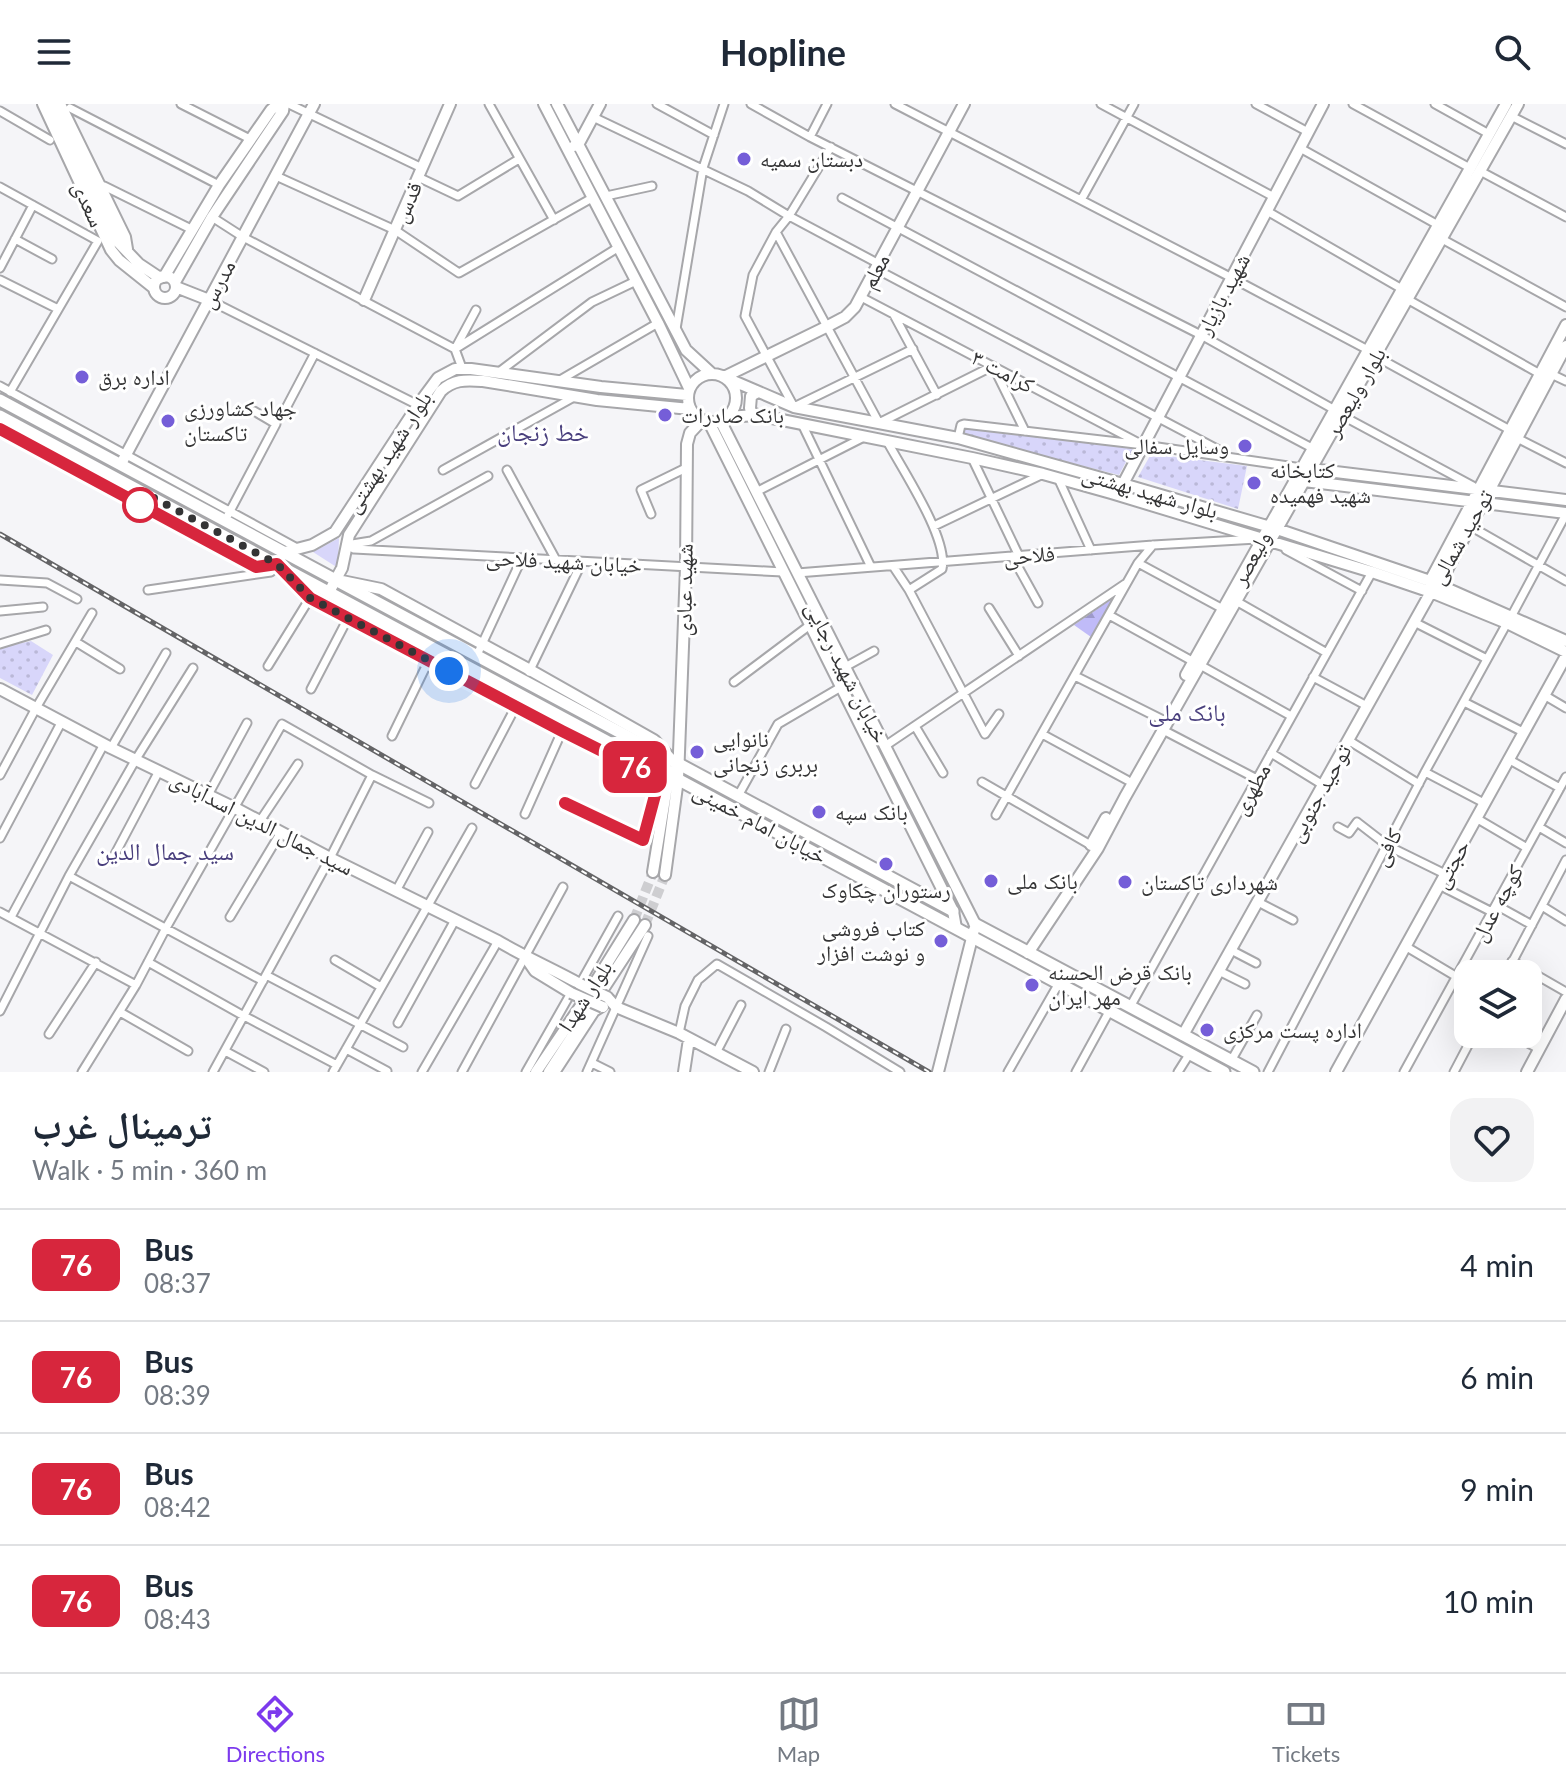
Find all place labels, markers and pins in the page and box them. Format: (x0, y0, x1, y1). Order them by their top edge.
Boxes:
place label: دبستان سمیه (760, 145, 863, 173)
marker: دبستان سمیه (735, 150, 753, 168)
place label: اداره برق (98, 363, 170, 391)
marker: اداره برق (73, 368, 91, 386)
place label: جهاد کشاورزی تاکستان (184, 394, 297, 447)
place label: بانک صادرات (681, 401, 784, 428)
marker: بانک صادرات (656, 406, 674, 424)
marker: جهاد کشاورزی تاکستان (159, 412, 177, 430)
place label: وسایل سفالی (1124, 432, 1229, 460)
marker: وسایل سفالی (1236, 437, 1254, 455)
place label: کتابخانه شهید فهمیده (1270, 456, 1371, 508)
marker: کتابخانه شهید فهمیده (1245, 474, 1263, 492)
unlabelled marker (123, 488, 157, 522)
place label: نانوایی بربری زنجانی (713, 725, 818, 778)
marker: نانوایی بربری زنجانی (688, 743, 706, 761)
place label: بانک سپه (835, 798, 908, 826)
marker: بانک سپه (810, 803, 828, 821)
marker: رستوران چکاوک (877, 855, 895, 873)
place label: بانک ملی (1007, 867, 1078, 895)
place label: شهرداری تاکستان (1141, 868, 1278, 896)
marker: بانک ملی (982, 872, 1000, 890)
marker: شهرداری تاکستان (1116, 873, 1134, 891)
place label: رستوران چکاوک (821, 876, 951, 904)
place label: کتاب فروشی و نوشت افزار (817, 914, 925, 966)
marker: کتاب فروشی و نوشت افزار (932, 932, 950, 950)
place label: بانک قرض الحسنه مهر ایران (1048, 958, 1192, 1011)
marker: بانک قرض الحسنه مهر ایران (1023, 976, 1041, 994)
place label: اداره پست مرکزی (1223, 1016, 1362, 1044)
marker: اداره پست مرکزی (1198, 1021, 1216, 1039)

